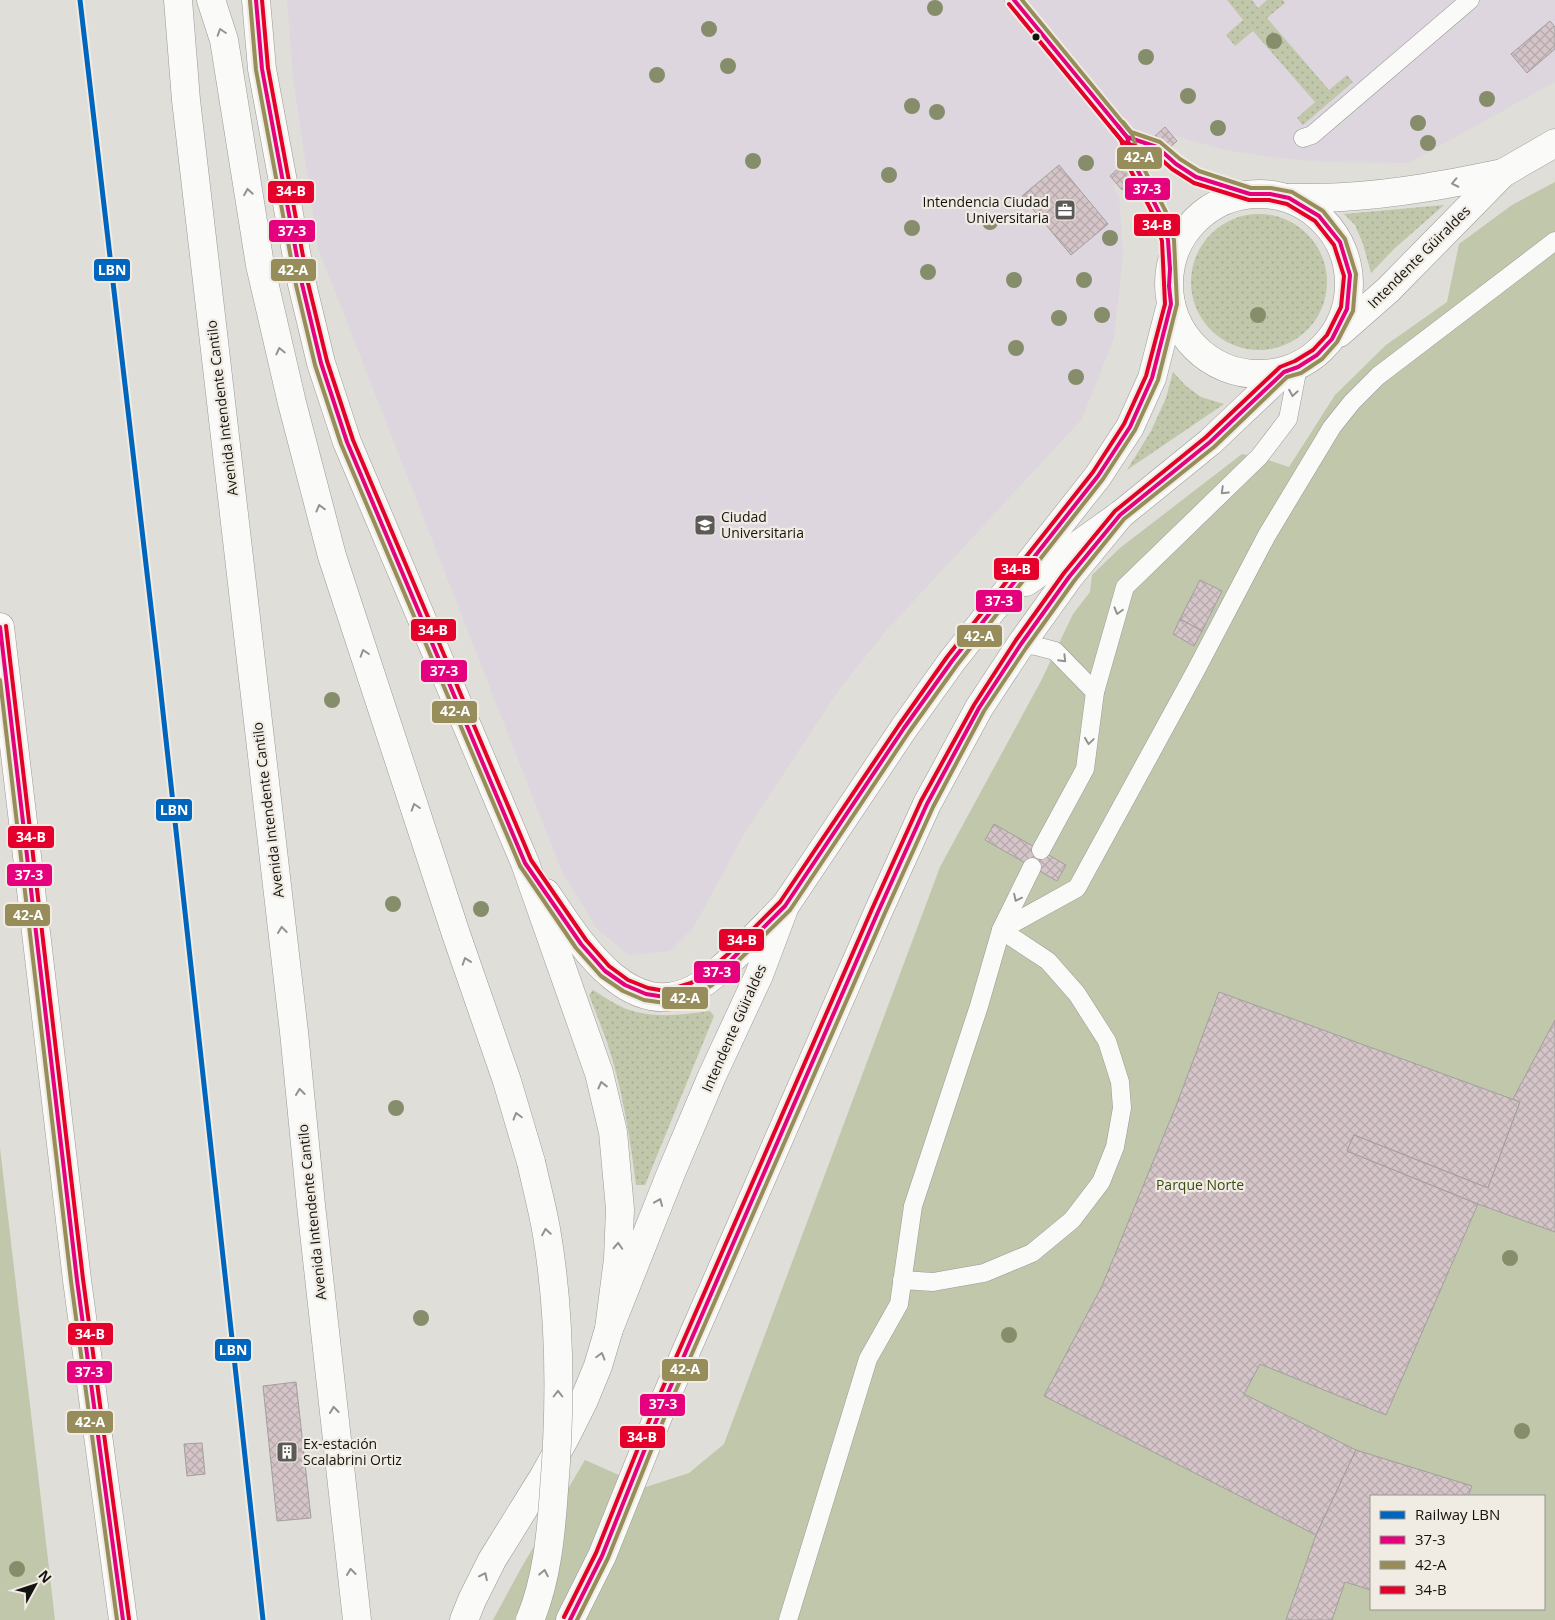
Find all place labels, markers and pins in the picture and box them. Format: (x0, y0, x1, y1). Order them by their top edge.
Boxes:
unlabelled marker (1031, 32, 1041, 42)
place label: Intendencia Ciudad Universitaria (923, 192, 1049, 227)
office icon: Intendencia Ciudad Universitaria (1053, 198, 1077, 222)
place label: Ciudad Universitaria (721, 507, 804, 542)
school or university icon: Ciudad Universitaria (693, 513, 717, 537)
place label: Ex-estación Scalabrini Ortiz (303, 1434, 402, 1469)
building icon: Ex-estación Scalabrini Ortiz (275, 1440, 299, 1464)

